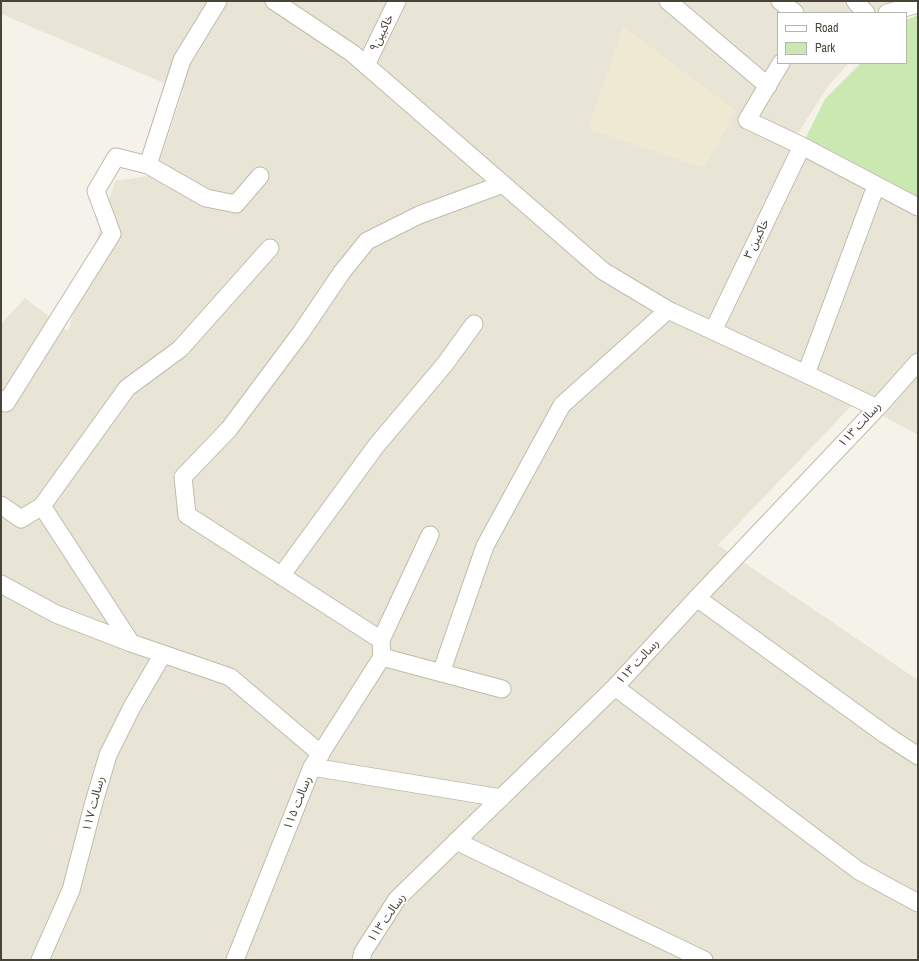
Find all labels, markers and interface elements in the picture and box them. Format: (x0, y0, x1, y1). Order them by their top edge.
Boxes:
street label: خاکبین۹ (367, 12, 397, 54)
legend (777, 12, 907, 64)
text: Road (815, 20, 839, 36)
text: Park (815, 40, 835, 56)
street label: خاکبین ۳ (741, 217, 773, 261)
street label: رسالت ۱۱۳ (835, 399, 885, 451)
street label: رسالت ۱۱۳ (613, 636, 663, 688)
street label: رسالت ۱۱۵ (281, 774, 315, 832)
street label: رسالت ۱۱۷ (80, 775, 108, 833)
street label: رسالت ۱۱۳ (365, 891, 409, 945)

